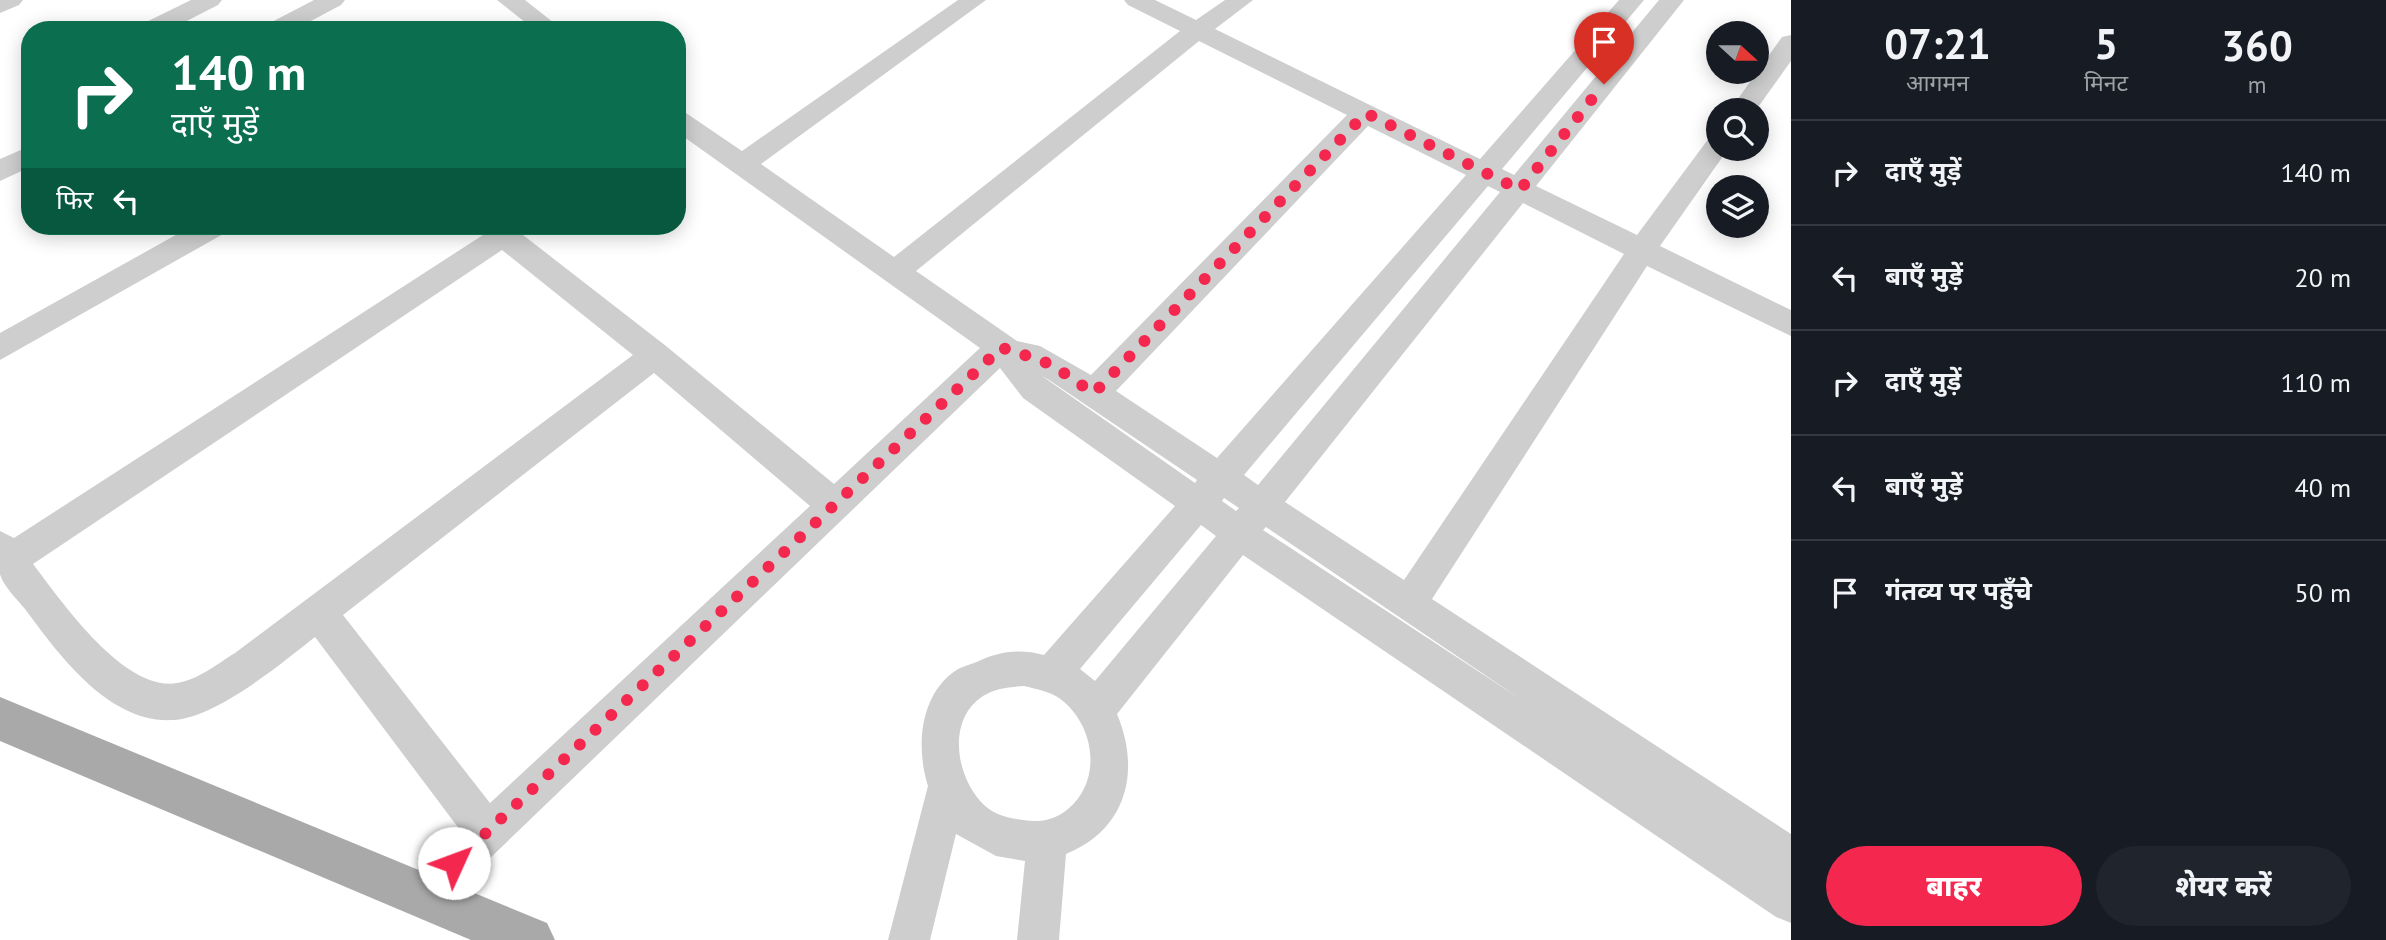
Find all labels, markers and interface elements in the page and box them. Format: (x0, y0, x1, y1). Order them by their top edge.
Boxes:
pin (1574, 12.0, 1634, 84)
text: 07:21 (1884, 16, 1991, 71)
text: 5 (2094, 16, 2118, 71)
text: 360 (2221, 18, 2293, 73)
north arrow (1706, 21, 1769, 84)
map controls (1706, 21, 1769, 238)
icon: arrive (1585, 23, 1623, 61)
text: 140 m (171, 40, 306, 104)
icon: right (56, 49, 147, 140)
text: आगमन (1906, 68, 1969, 97)
text: मिनट (2084, 68, 2128, 97)
text: m (2248, 70, 2266, 99)
button: search (1706, 98, 1769, 161)
text: दाएँ मुड़ें (171, 102, 259, 144)
icon: right (1826, 154, 1864, 192)
text: दाएँ मुड़ें (1885, 154, 1961, 187)
text: 140 m (2280, 156, 2351, 189)
button: layers (1706, 175, 1769, 238)
icon: left (107, 182, 145, 220)
text: फिर (56, 183, 93, 216)
icon: left (1826, 259, 1864, 297)
text: बाएँ मुड़ें (1885, 259, 1963, 292)
text: 20 m (2295, 261, 2351, 294)
icon: right (1826, 364, 1864, 402)
text: दाएँ मुड़ें (1885, 364, 1961, 397)
text: 110 m (2280, 366, 2351, 399)
icon: left (1826, 469, 1864, 507)
text: बाएँ मुड़ें (1885, 469, 1963, 502)
text: 40 m (2295, 471, 2351, 504)
icon: arrive (1826, 574, 1864, 612)
text: गंतव्य पर पहुँचे (1885, 574, 2032, 607)
text: 50 m (2295, 576, 2351, 609)
position arrow (417, 826, 491, 900)
button: बाहर (1826, 846, 2082, 926)
button: शेयर करें (2096, 846, 2351, 926)

